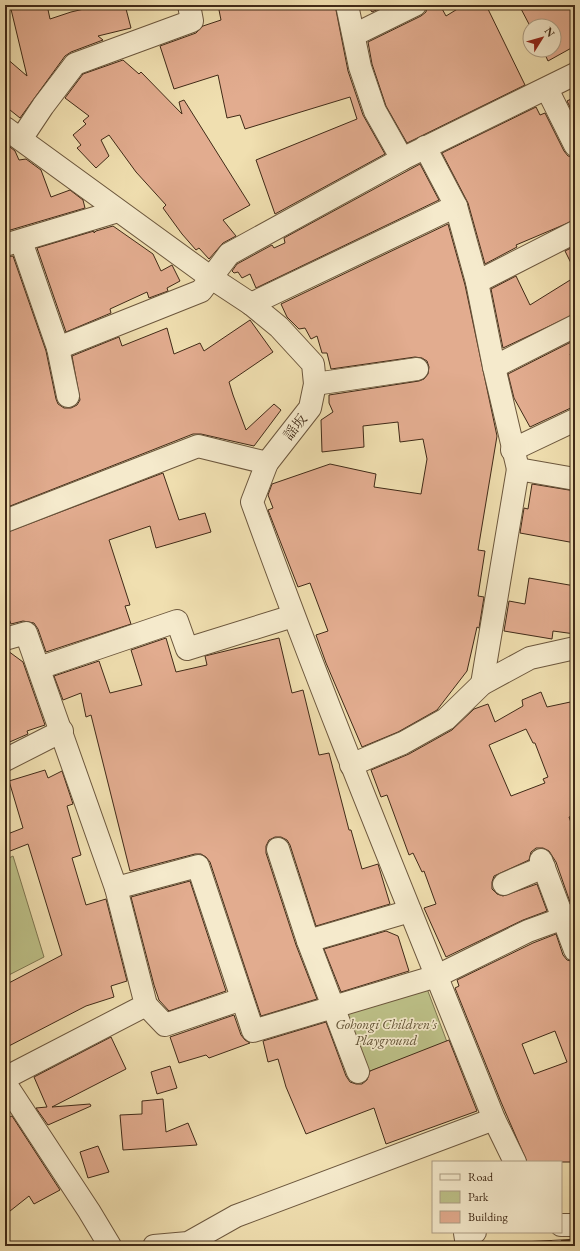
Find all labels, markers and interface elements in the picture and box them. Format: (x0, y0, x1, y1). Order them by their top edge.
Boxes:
north arrow (522, 18, 562, 58)
text: N (542, 24, 558, 40)
street label: 謡坂 (279, 410, 311, 444)
park label: Gohongi Children's Playground (335, 1015, 437, 1049)
legend (432, 1161, 562, 1233)
text: Road (468, 1169, 494, 1185)
text: Park (468, 1189, 489, 1205)
text: Building (468, 1209, 509, 1225)

